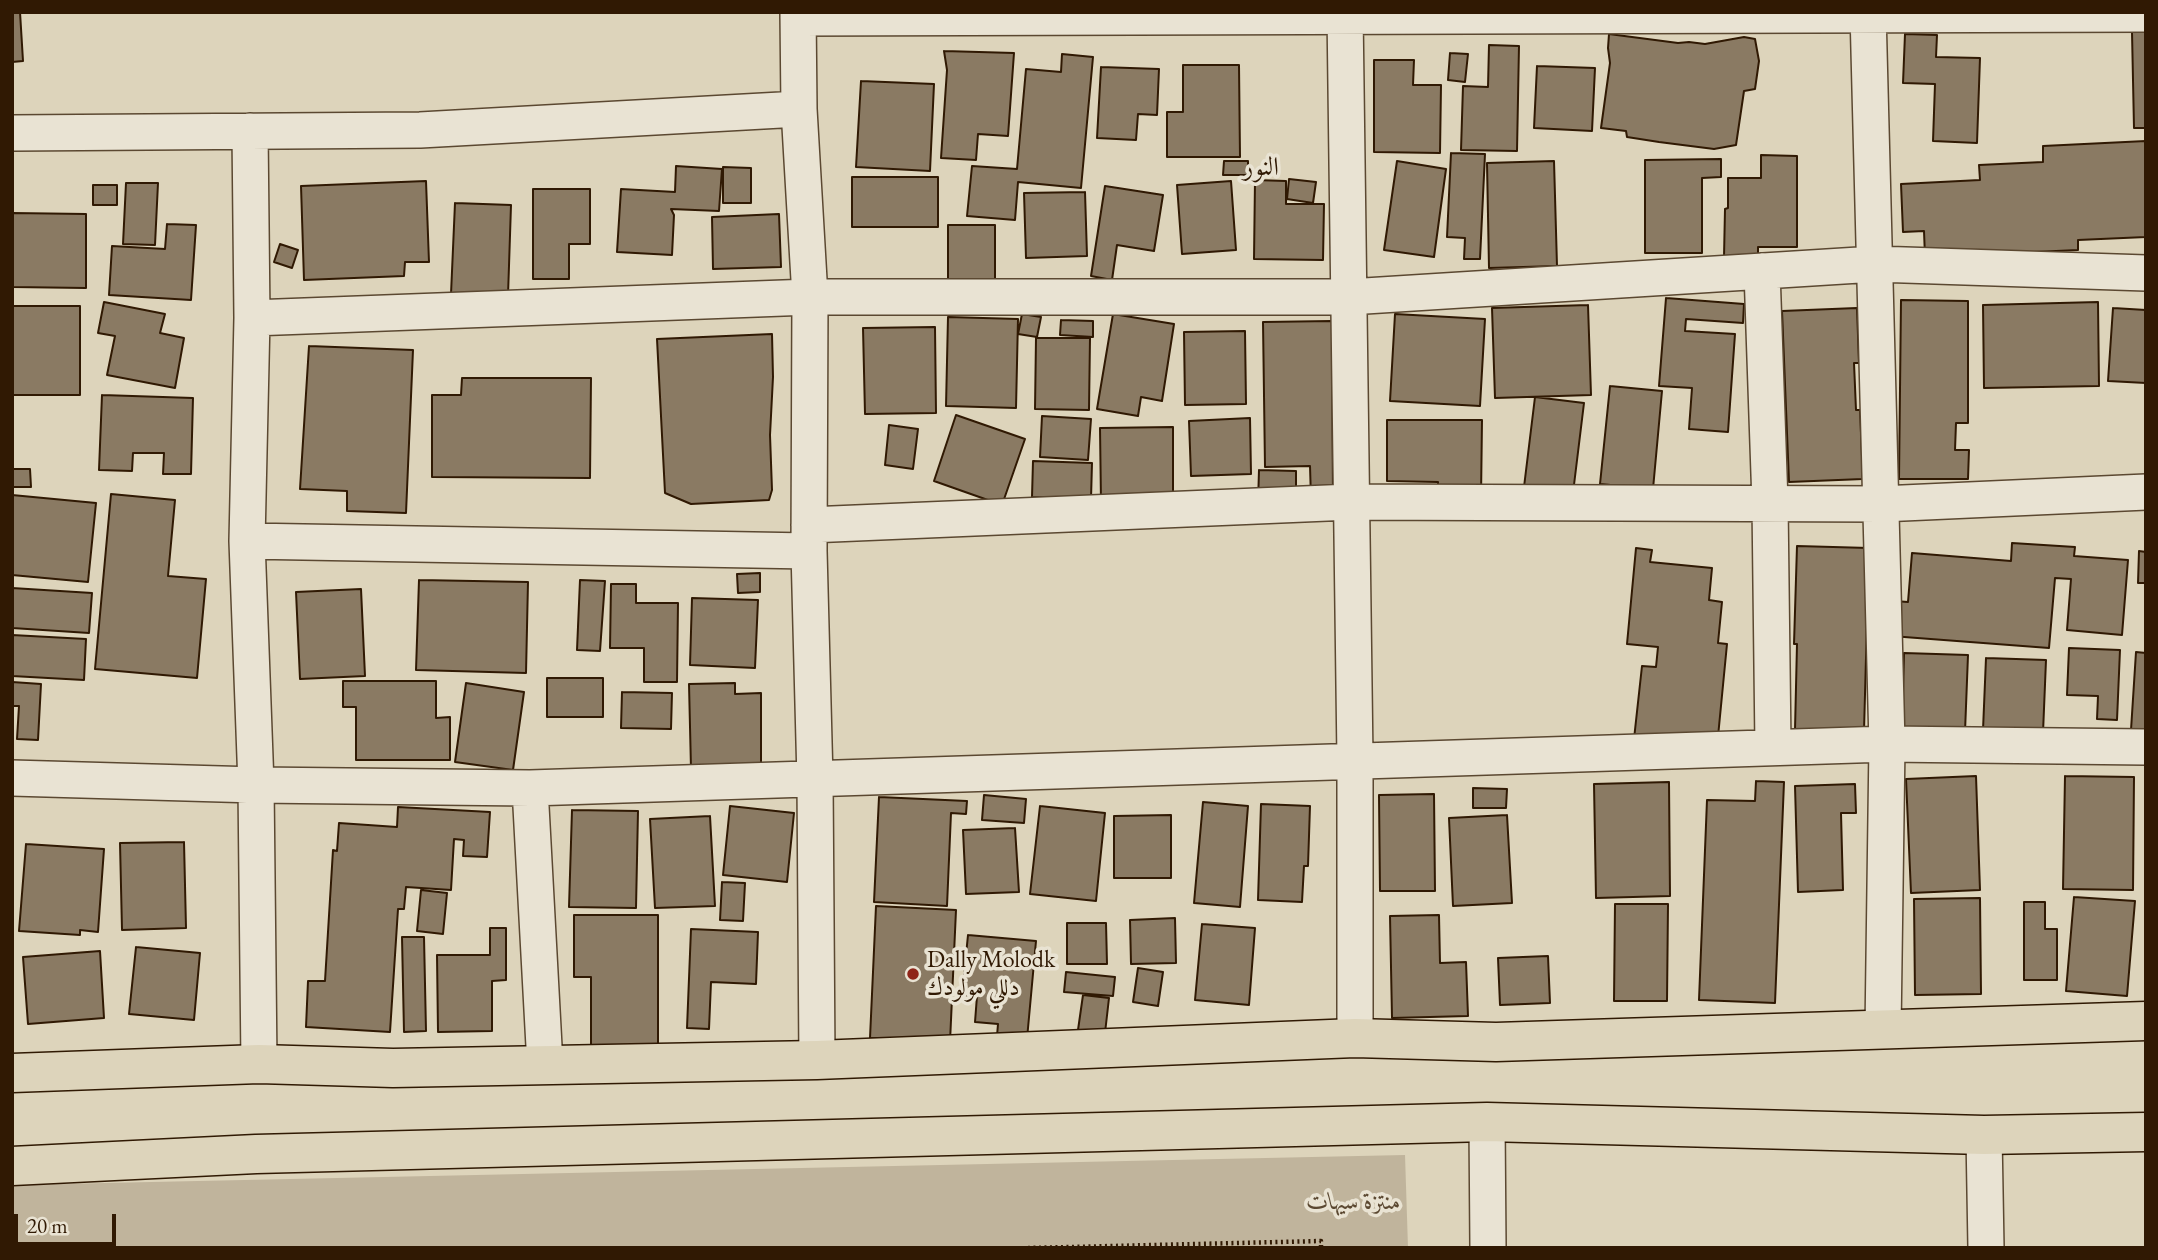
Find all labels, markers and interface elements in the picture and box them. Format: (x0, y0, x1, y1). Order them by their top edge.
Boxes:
district label: النور (1243, 152, 1279, 184)
place label: Dally Molodk دللي مولودك (927, 946, 1055, 1002)
marker: Dally Molodk دللي مولودك (905, 966, 921, 982)
park label: منتزة سيهات (1307, 1188, 1401, 1216)
scale bar (18, 1200, 119, 1244)
text: 20 m (27, 1212, 68, 1239)

